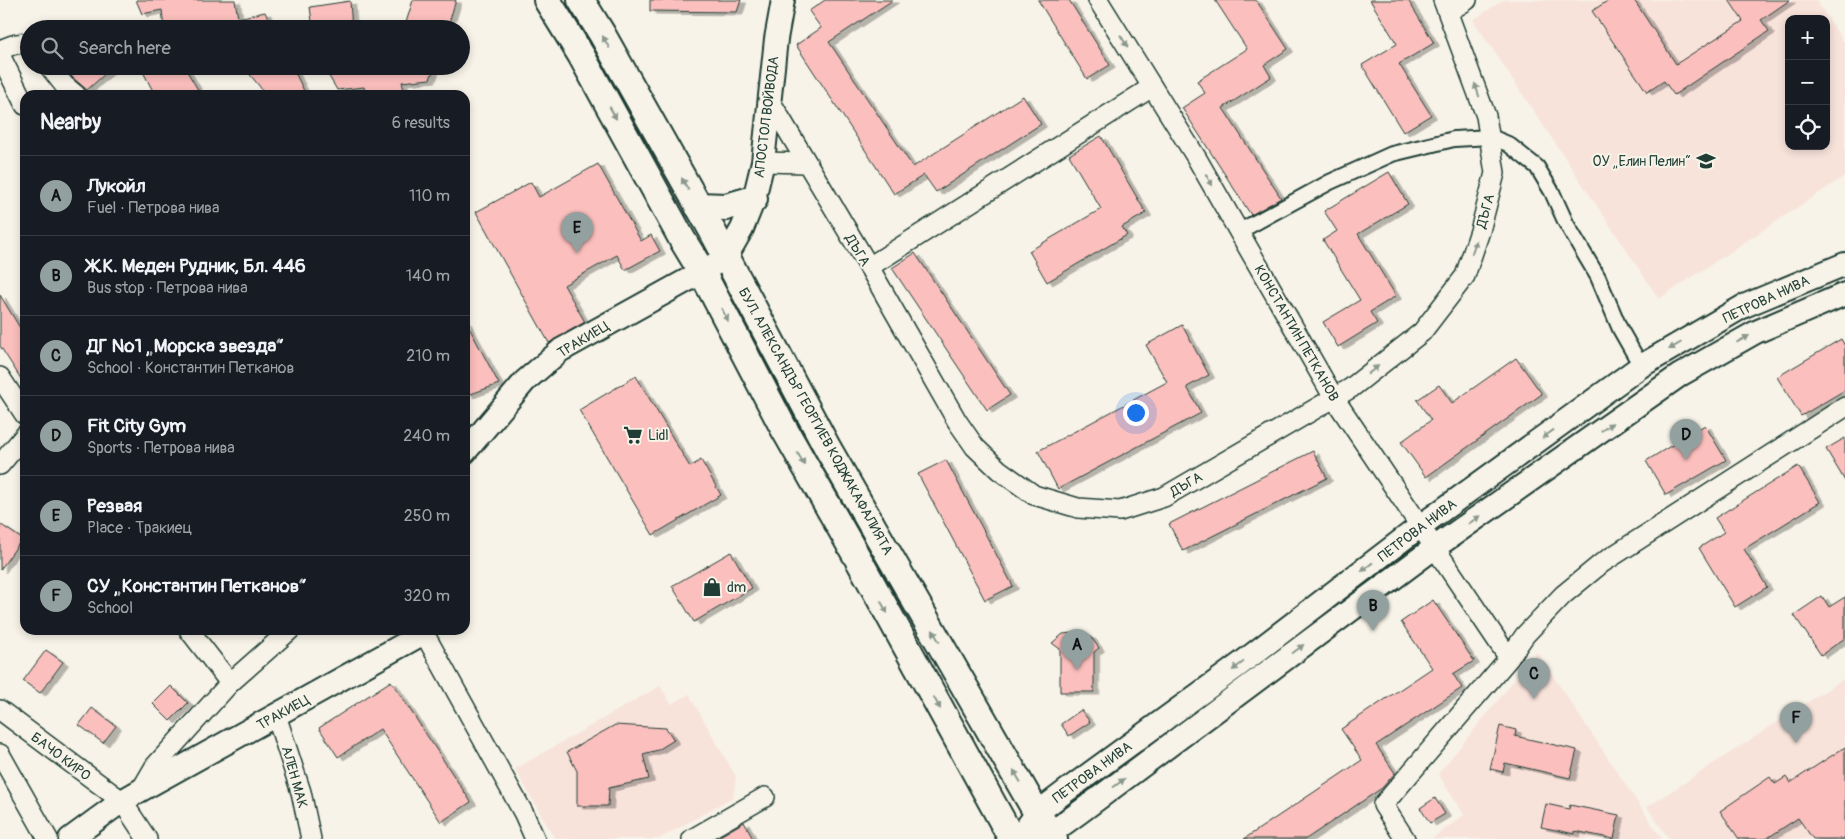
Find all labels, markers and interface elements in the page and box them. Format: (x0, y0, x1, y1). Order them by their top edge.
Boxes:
map controls (1785, 15, 1830, 150)
button: + (1785, 15, 1830, 60)
search box (20, 20, 470, 75)
icon: search (38, 34, 66, 62)
one-way arrow (602, 35, 610, 49)
one-way arrow (1119, 35, 1128, 48)
text: Search here (78, 36, 171, 60)
street label: АПОСТОЛ ВОЙВОДА (751, 55, 782, 179)
button: − (1785, 60, 1830, 105)
one-way arrow (1473, 82, 1481, 97)
button: locate (1785, 105, 1830, 150)
one-way arrow (609, 106, 617, 121)
text: Nearby (40, 109, 101, 136)
text: 6 results (392, 113, 450, 133)
school or university icon: ОУ „Елин Пелин“ (1695, 150, 1717, 172)
place label: ОУ „Елин Пелин“ (1593, 153, 1691, 170)
one-way arrow (1205, 172, 1213, 187)
text: Лукойл (87, 174, 146, 198)
one-way arrow (681, 177, 690, 190)
text: A (51, 186, 61, 206)
text: 110 m (409, 186, 450, 206)
street label: ДЪГА (1473, 192, 1498, 231)
text: Fuel · Петрова нива (87, 198, 219, 218)
pin: E (561, 212, 593, 253)
street label: ДЪГА (841, 230, 874, 269)
one-way arrow (1471, 240, 1479, 255)
text: Ж.К. Меден Рудник, Бл. 446 (87, 254, 306, 278)
street label: КОНСТАНТИН ПЕТКАНОВ (1251, 262, 1343, 404)
text: B (51, 266, 61, 286)
text: 140 m (406, 266, 450, 286)
street label: ПЕТРОВА НИВА (1720, 272, 1812, 327)
text: Bus stop · Петрова нива (87, 278, 248, 298)
street label: БУЛ. АЛЕКСАНДЪР ГЕОРГИЕВ КОДЖАКАФАЛИЯТА (735, 285, 896, 558)
one-way arrow (721, 308, 729, 322)
street label: ТРАКИЕЦ (554, 317, 612, 362)
text: ДГ №1 „Морска звезда“ (87, 334, 284, 358)
one-way arrow (1736, 335, 1751, 343)
one-way arrow (1669, 341, 1682, 350)
text: C (51, 346, 61, 366)
text: 210 m (406, 346, 450, 366)
text: School · Константин Петканов (87, 358, 294, 378)
one-way arrow (1366, 365, 1380, 375)
your location (1123, 400, 1149, 426)
text: Fit City Gym (87, 414, 186, 438)
pin: D (1670, 419, 1702, 460)
one-way arrow (1600, 422, 1613, 432)
supermarket icon: Lidl (622, 424, 644, 446)
text: D (51, 426, 61, 446)
text: 240 m (403, 426, 450, 446)
place label: Lidl (648, 427, 669, 444)
one-way arrow (1542, 428, 1555, 439)
text: Sports · Петрова нива (87, 438, 235, 458)
one-way arrow (797, 451, 805, 466)
street label: ДЪГА (1166, 468, 1205, 501)
text: Резвая (87, 494, 142, 518)
street label: ПЕТРОВА НИВА (1375, 495, 1460, 565)
text: E (52, 506, 60, 526)
text: 250 m (404, 506, 450, 526)
one-way arrow (1467, 515, 1481, 525)
text: Place · Тракиец (87, 518, 192, 538)
one-way arrow (1361, 562, 1374, 573)
text: СУ „Константин Петканов“ (87, 574, 307, 598)
shop icon: dm (701, 576, 723, 598)
place label: dm (727, 579, 746, 596)
text: F (51, 586, 61, 606)
text: 320 m (404, 586, 450, 606)
pin: B (1357, 590, 1389, 631)
text: School (87, 598, 133, 618)
one-way arrow (880, 600, 889, 613)
one-way arrow (931, 629, 940, 642)
pin: A (1061, 629, 1093, 670)
one-way arrow (1291, 644, 1305, 654)
pin: C (1518, 658, 1550, 699)
one-way arrow (1231, 661, 1245, 671)
street label: ТРАКИЕЦ (254, 691, 313, 734)
one-way arrow (933, 696, 942, 709)
pin: F (1780, 702, 1812, 743)
street label: БАЧО КИРО (28, 729, 94, 784)
street label: ПЕТРОВА НИВА (1049, 738, 1135, 807)
street label: АЛЕН МАК (278, 744, 311, 810)
one-way arrow (1012, 770, 1021, 783)
one-way arrow (1112, 778, 1126, 788)

